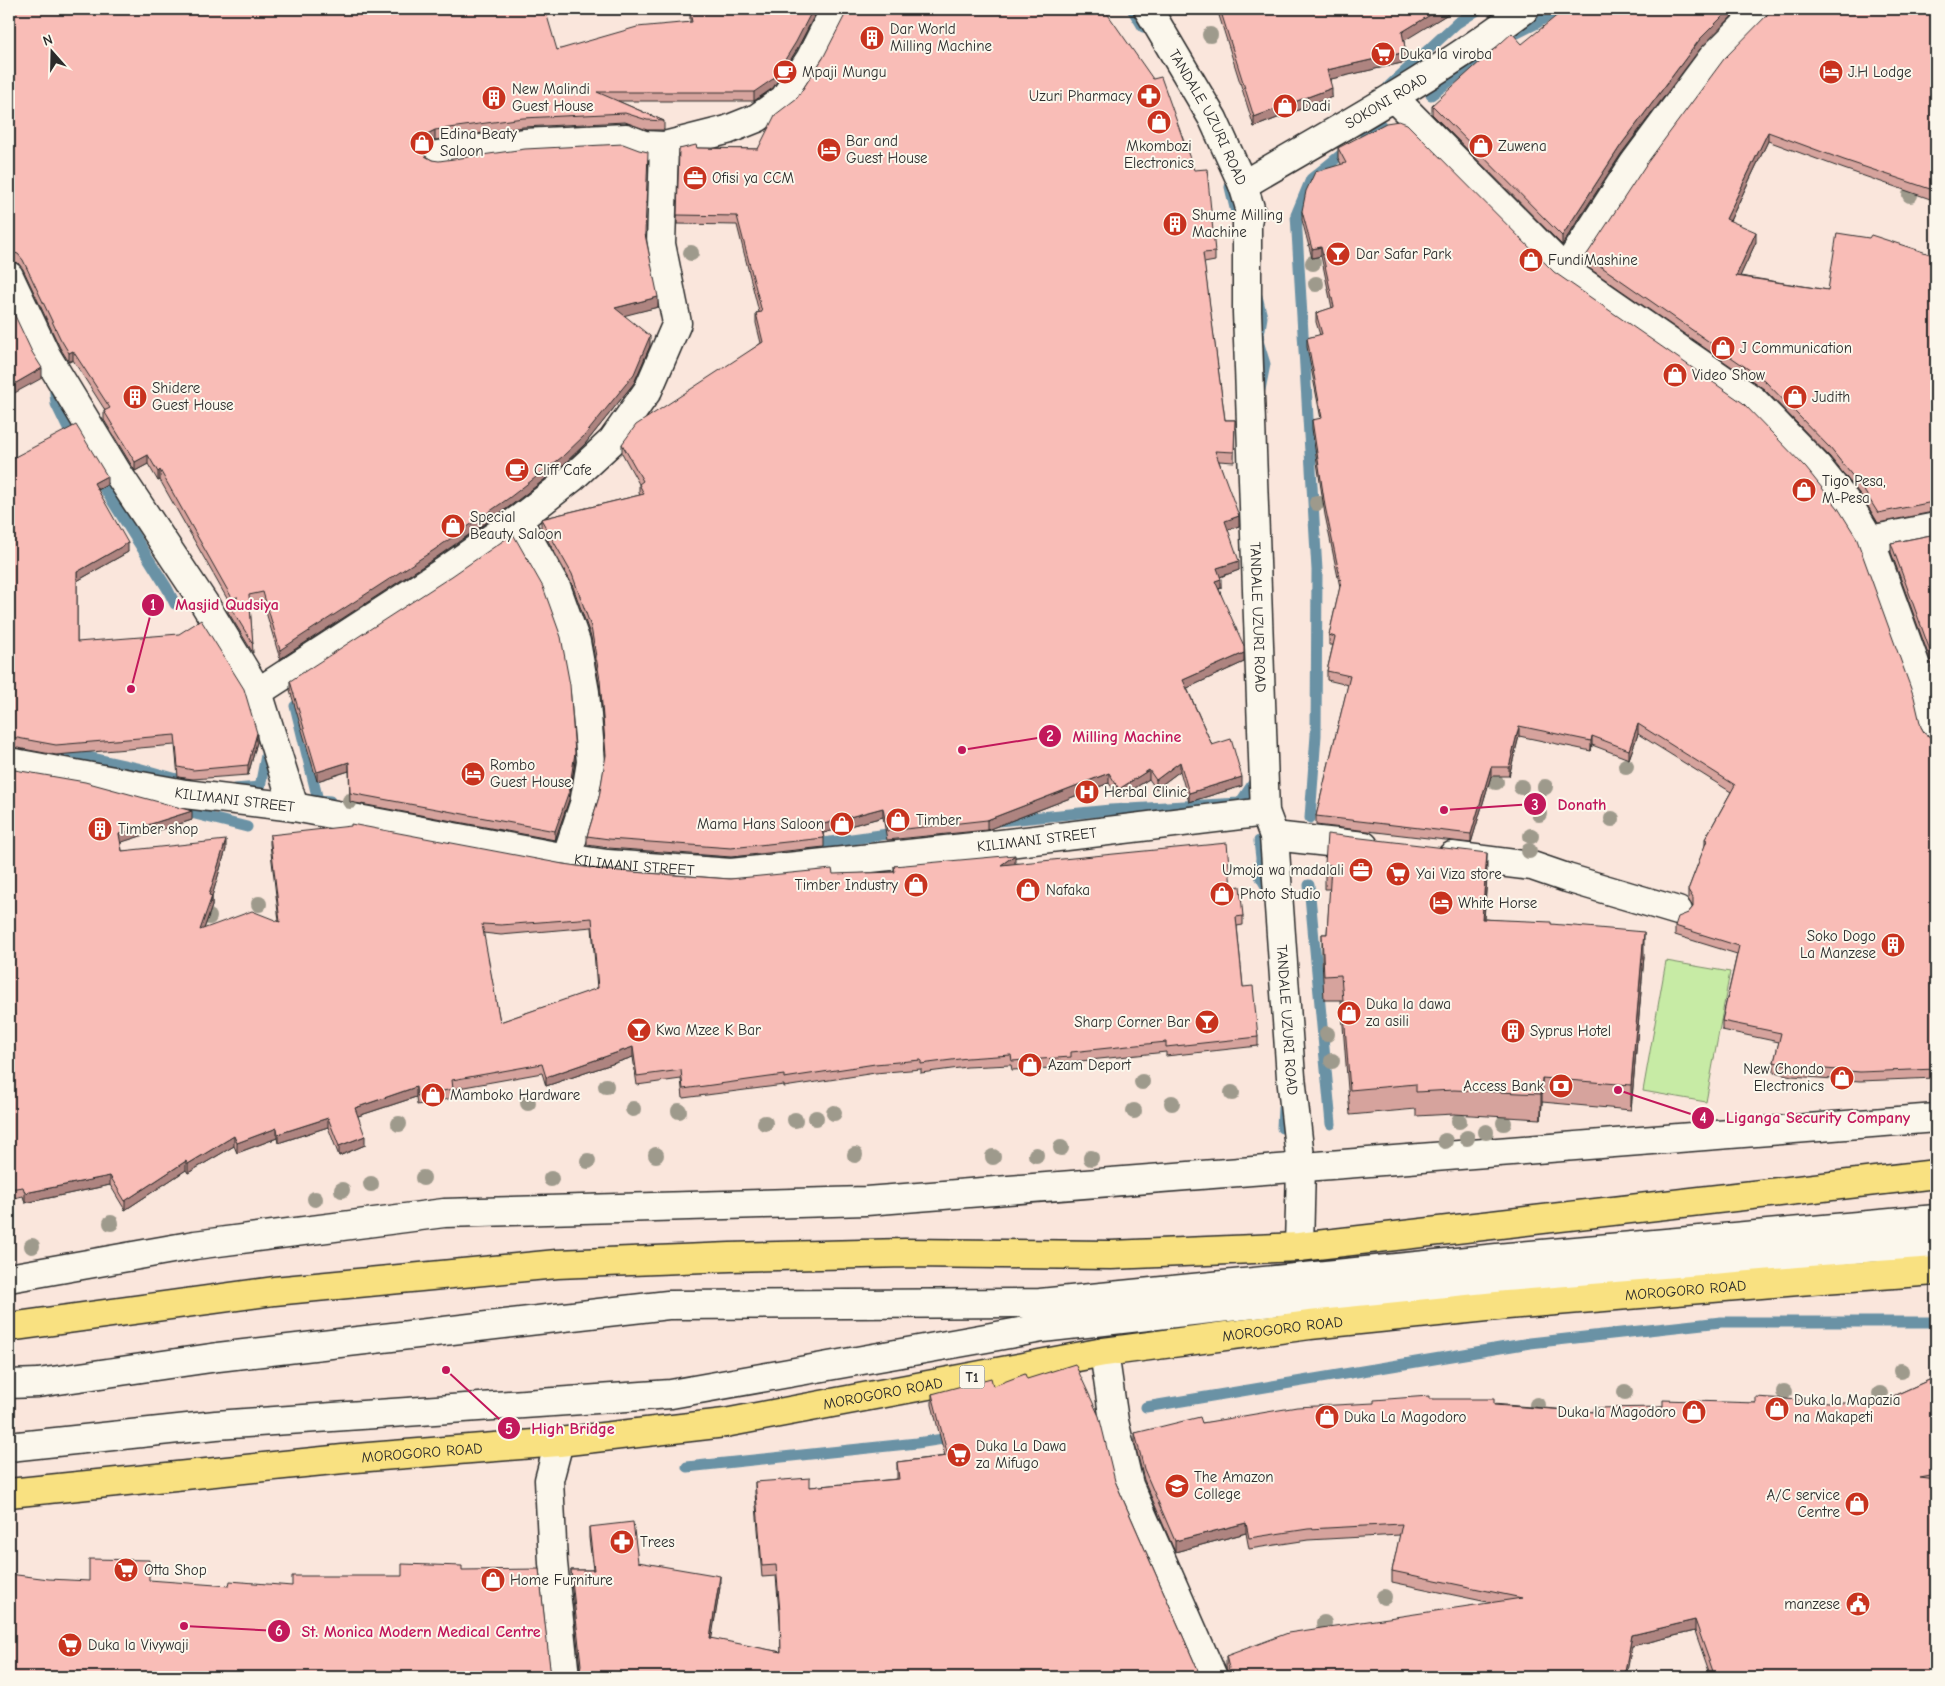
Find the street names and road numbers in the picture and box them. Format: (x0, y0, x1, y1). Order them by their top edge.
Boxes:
street label: TANDALE UZURI ROAD (1165, 46, 1251, 188)
street label: SOKONI ROAD (1342, 69, 1431, 133)
street label: TANDALE UZURI ROAD (1246, 541, 1270, 693)
street label: KILIMANI STREET (173, 783, 296, 816)
street label: KILIMANI STREET (976, 823, 1098, 856)
street label: KILIMANI STREET (573, 850, 695, 879)
street label: TANDALE UZURI ROAD (1273, 944, 1302, 1096)
street label: MOROGORO ROAD (1624, 1276, 1747, 1304)
street label: MOROGORO ROAD (1221, 1313, 1344, 1345)
road number: T1 (960, 1365, 984, 1388)
street label: MOROGORO ROAD (821, 1373, 944, 1413)
street label: MOROGORO ROAD (361, 1439, 483, 1467)

